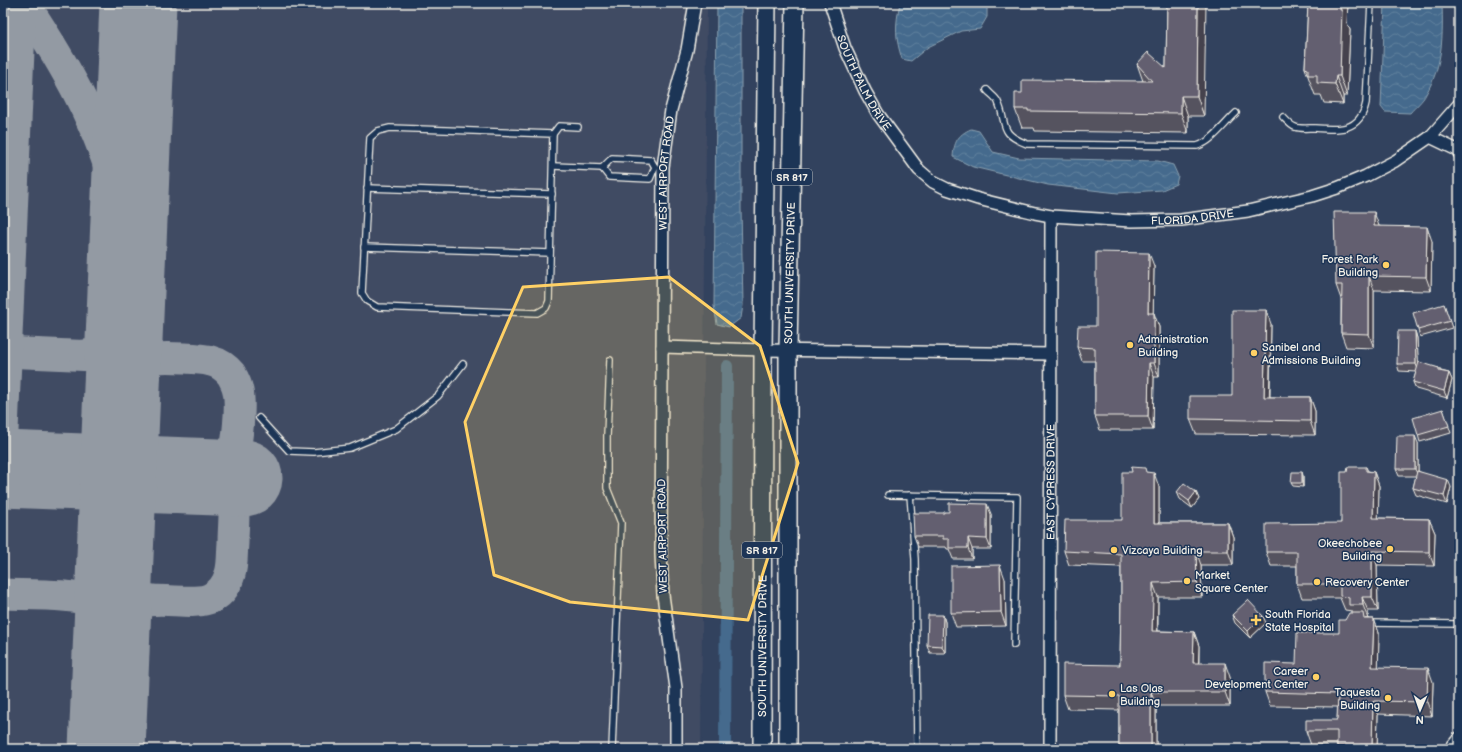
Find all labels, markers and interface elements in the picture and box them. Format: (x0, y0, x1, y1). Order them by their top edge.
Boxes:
street label: SOUTH PALM DRIVE (834, 33, 894, 133)
street label: WEST AIRPORT ROAD (657, 115, 677, 230)
road number: SR 817 (772, 169, 812, 185)
street label: SOUTH UNIVERSITY DRIVE (782, 202, 798, 344)
street label: FLORIDA DRIVE (1151, 207, 1234, 228)
place label: Forest Park Building (1321, 253, 1379, 279)
marker: Forest Park Building (1381, 260, 1391, 270)
place label: Administration Building (1138, 333, 1208, 359)
marker: Administration Building (1125, 340, 1135, 350)
place label: Sanibel and Admissions Building (1262, 341, 1361, 367)
marker: Sanibel and Admissions Building (1249, 348, 1259, 358)
street label: EAST CYPRESS DRIVE (1044, 424, 1058, 540)
street label: WEST AIRPORT ROAD (655, 479, 670, 593)
place label: Okeechobee Building (1318, 537, 1382, 563)
road number: SR 817 (742, 542, 782, 558)
place label: Vizcaya Building (1122, 544, 1203, 557)
marker: Okeechobee Building (1385, 544, 1395, 554)
marker: Vizcaya Building (1109, 545, 1119, 555)
place label: Market Square Center (1195, 569, 1269, 595)
street label: SOUTH UNIVERSITY DRIVE (756, 575, 769, 717)
marker: Market Square Center (1182, 576, 1192, 586)
place label: Recovery Center (1325, 576, 1410, 589)
marker: Recovery Center (1312, 577, 1322, 587)
place label: South Florida State Hospital (1265, 608, 1334, 634)
marker: South Florida State Hospital (1250, 614, 1262, 626)
place label: Career Development Center (1205, 665, 1309, 691)
marker: Career Development Center (1311, 672, 1321, 682)
place label: Las Olas Building (1120, 682, 1164, 708)
place label: Taquesta Building (1335, 686, 1380, 712)
marker: Las Olas Building (1107, 689, 1117, 699)
north arrow (1400, 690, 1440, 730)
marker: Taquesta Building (1383, 693, 1393, 703)
text: N (1415, 713, 1424, 726)

